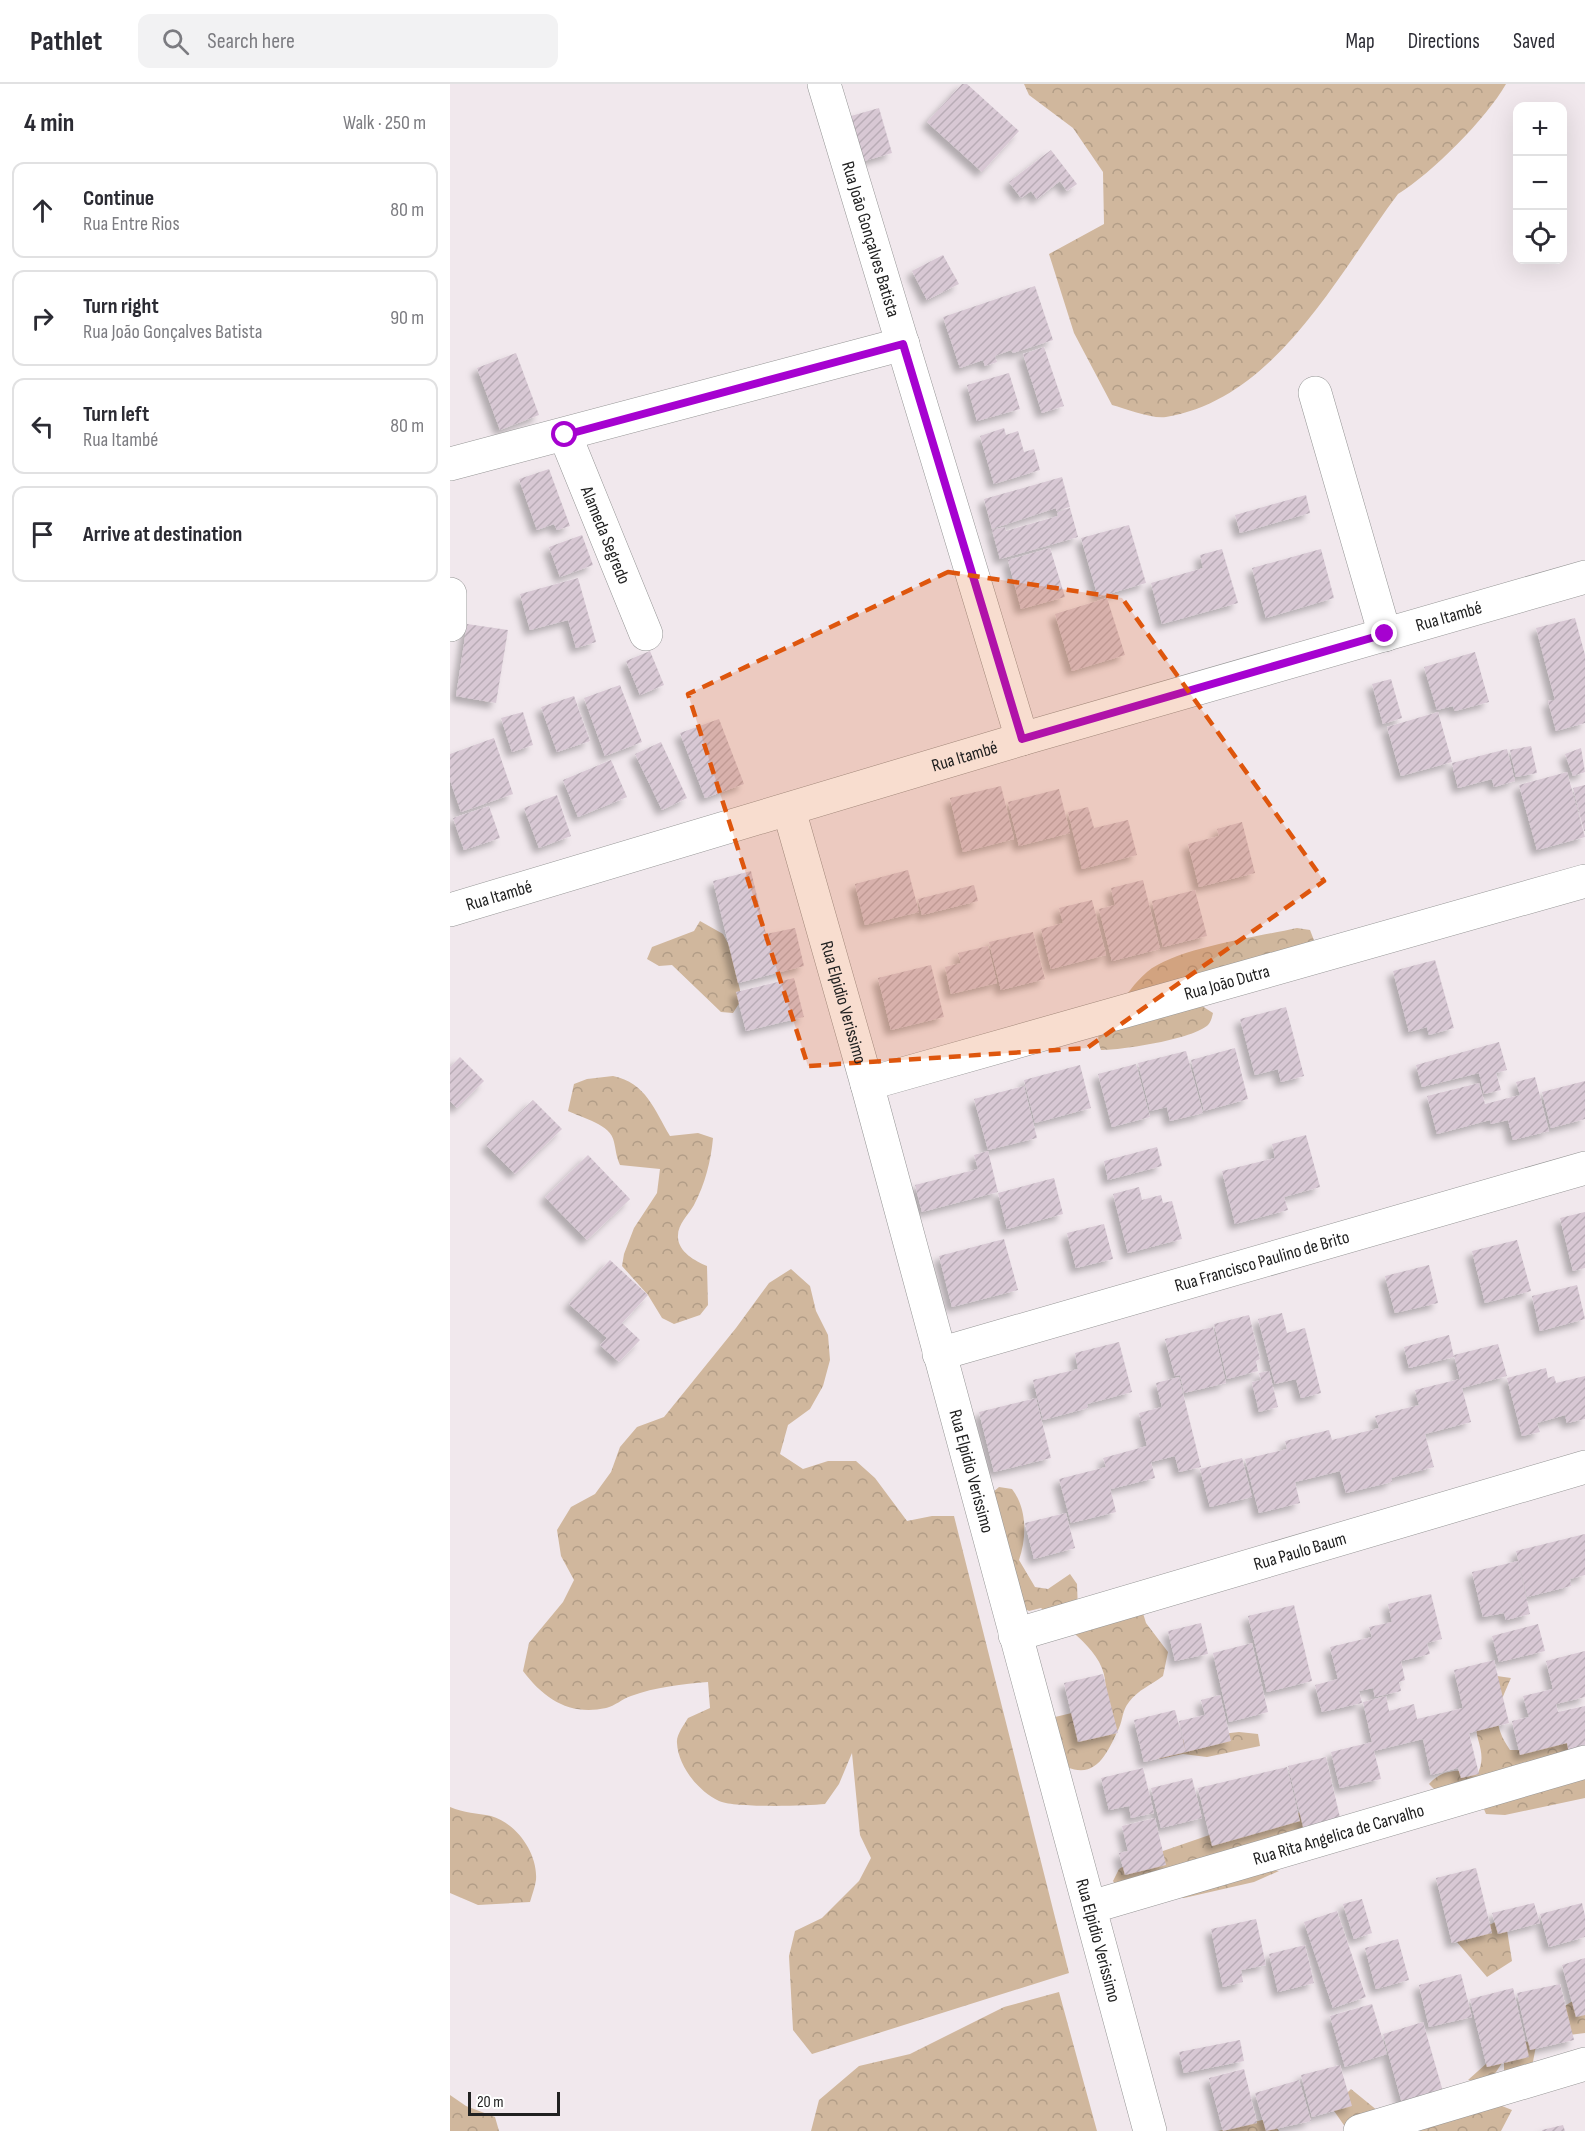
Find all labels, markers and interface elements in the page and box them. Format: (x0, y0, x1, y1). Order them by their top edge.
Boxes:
search box (138, 14, 558, 68)
text: Pathlet (30, 25, 102, 58)
icon: search (159, 25, 192, 58)
text: Search here (207, 28, 295, 55)
text: Map (1345, 29, 1375, 54)
text: Directions (1408, 29, 1480, 54)
text: Saved (1513, 29, 1555, 54)
map controls (1513, 102, 1567, 264)
button: + (1513, 102, 1567, 156)
text: 4 min (24, 108, 74, 139)
text: Walk · 250 m (343, 111, 426, 135)
button: − (1513, 156, 1567, 210)
street label: Rua João Gonçalves Batista (837, 159, 904, 320)
text: Continue (83, 185, 154, 212)
icon: ahead (26, 194, 59, 227)
text: 80 m (390, 198, 424, 222)
button: locate (1513, 210, 1567, 264)
text: Rua Entre Rios (83, 212, 180, 236)
text: Turn right (83, 293, 159, 320)
icon: right (26, 302, 59, 335)
text: 90 m (390, 306, 424, 330)
text: Rua João Gonçalves Batista (83, 320, 262, 344)
text: Turn left (83, 401, 149, 428)
icon: left (26, 410, 59, 443)
text: 80 m (390, 414, 424, 438)
route start (551, 421, 577, 447)
text: Rua Itambé (83, 428, 158, 452)
street label: Alameda Segredo (576, 482, 635, 587)
icon: arrive (26, 518, 59, 551)
text: Arrive at destination (83, 521, 242, 548)
street label: Rua Itambé (1413, 597, 1484, 636)
route end (1371, 620, 1397, 646)
street label: Rua Itambé (929, 736, 1000, 776)
street label: Rua Itambé (463, 876, 534, 915)
street label: Rua Elpidio Verissimo (816, 938, 871, 1066)
street label: Rua João Dutra (1182, 960, 1272, 1004)
street label: Rua Francisco Paulino de Brito (1172, 1226, 1352, 1296)
street label: Rua Elpidio Verissimo (945, 1407, 998, 1535)
street label: Rua Paulo Baum (1251, 1527, 1349, 1575)
street label: Rua Rita Angelica de Carvalho (1251, 1799, 1426, 1869)
street label: Rua Elpidio Verissimo (1072, 1876, 1125, 2004)
scale bar (468, 2089, 560, 2116)
text: 20 m (477, 2093, 504, 2112)

